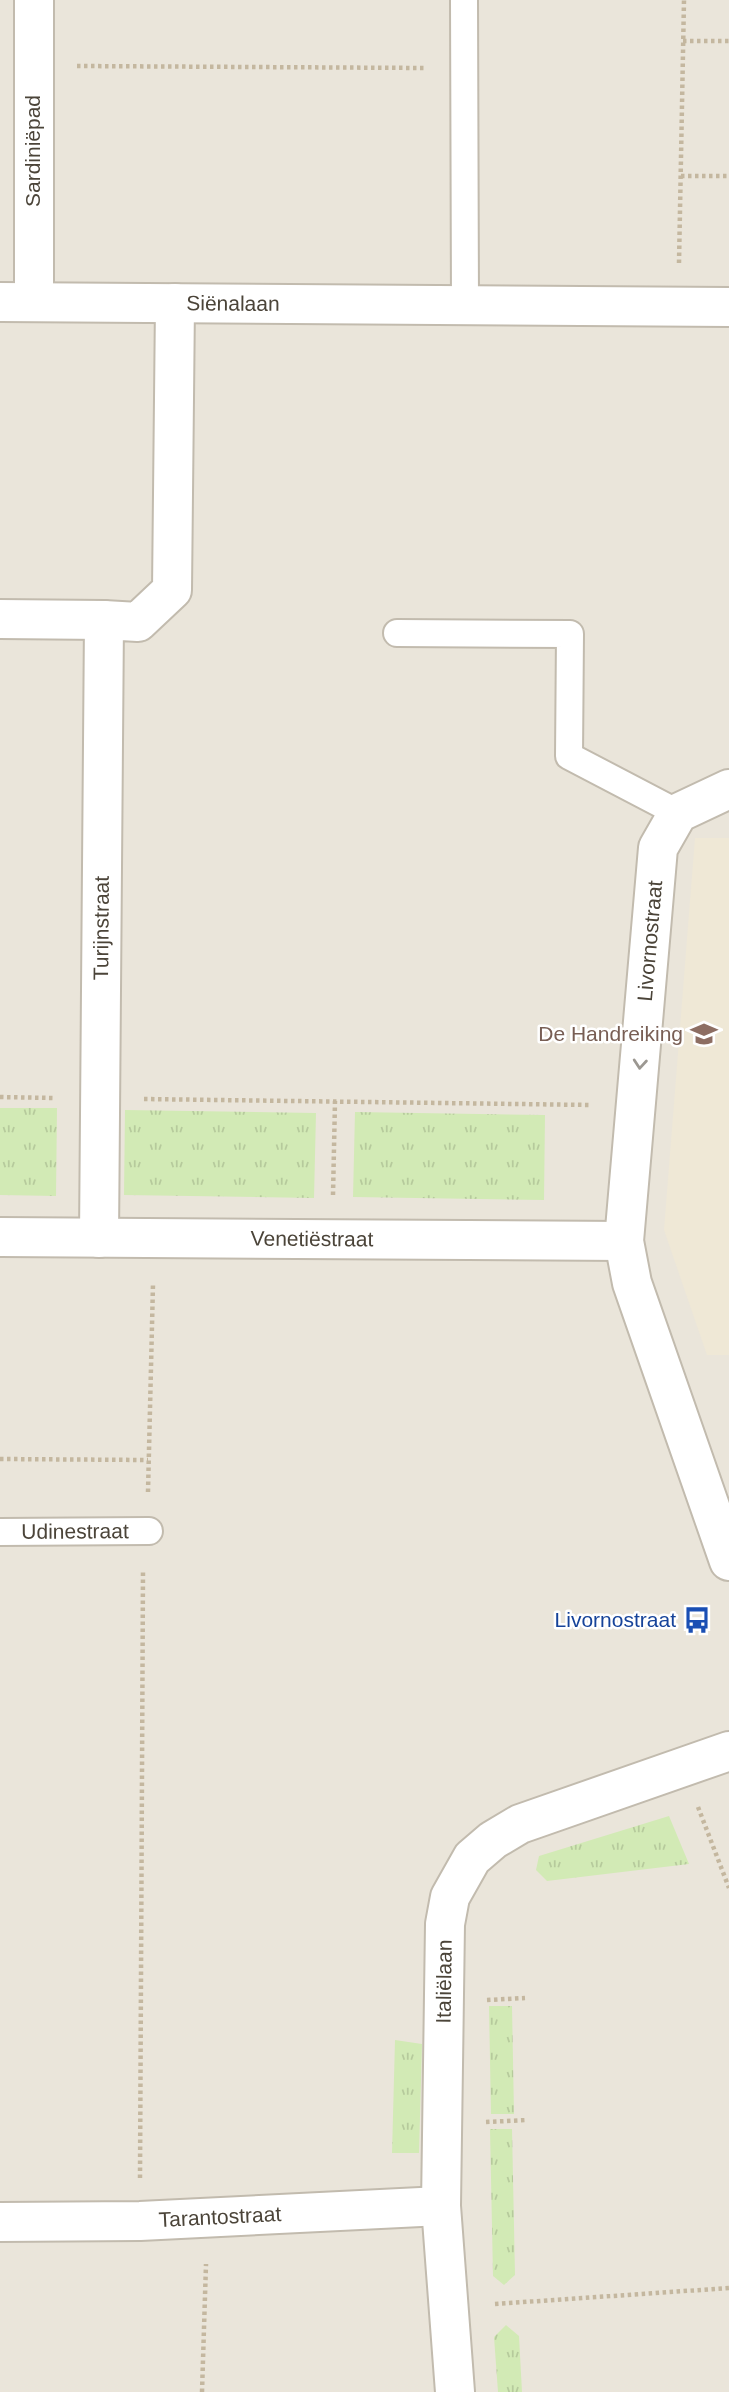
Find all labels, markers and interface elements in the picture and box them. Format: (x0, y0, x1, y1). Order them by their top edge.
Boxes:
street label: Sardiniëpad (21, 95, 44, 207)
street label: Siënalaan (186, 291, 280, 315)
street label: Turijnstraat (89, 876, 113, 980)
street label: Livornostraat (633, 879, 666, 1002)
school or university icon: De Handreiking (689, 1019, 719, 1049)
place label: De Handreiking (538, 1022, 683, 1045)
one-way arrow (632, 1058, 647, 1069)
street label: Venetiëstraat (251, 1227, 374, 1250)
street label: Udinestraat (21, 1519, 129, 1543)
bus stop icon: Livornostraat (682, 1605, 712, 1635)
place label: Livornostraat (555, 1608, 676, 1631)
street label: Italiëlaan (432, 1939, 456, 2024)
street label: Tarantostraat (158, 2202, 282, 2231)

